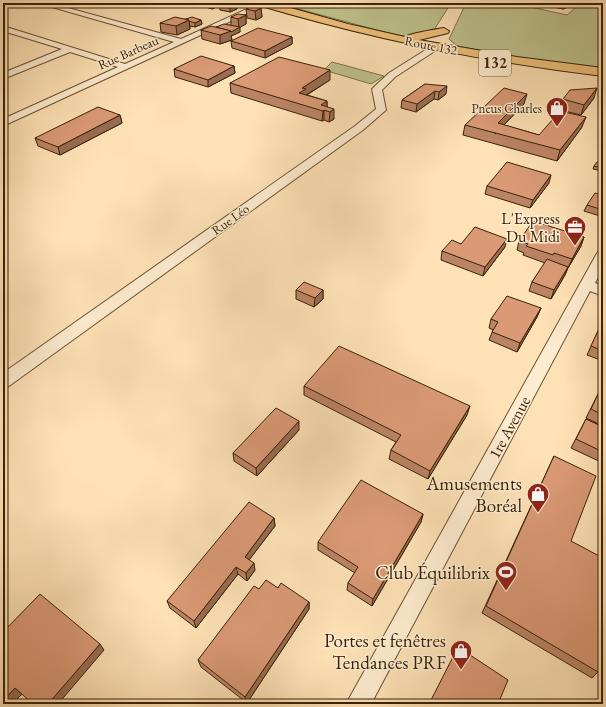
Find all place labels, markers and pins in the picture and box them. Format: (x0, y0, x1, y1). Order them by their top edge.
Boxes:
shop icon: Pneus Charles (544, 95, 570, 128)
place label: Pneus Charles (471, 100, 542, 117)
place label: L'Express Du Midi (501, 208, 560, 247)
office icon: L'Express Du Midi (562, 214, 588, 247)
place label: Amusements Boréal (425, 471, 522, 518)
shop icon: Amusements Boréal (525, 481, 551, 514)
sports icon: Club Équilibrix (493, 559, 519, 592)
place label: Club Équilibrix (375, 560, 491, 585)
place label: Portes et fenêtres Tendances PRF (324, 628, 446, 675)
shop icon: Portes et fenêtres Tendances PRF (448, 638, 474, 671)

